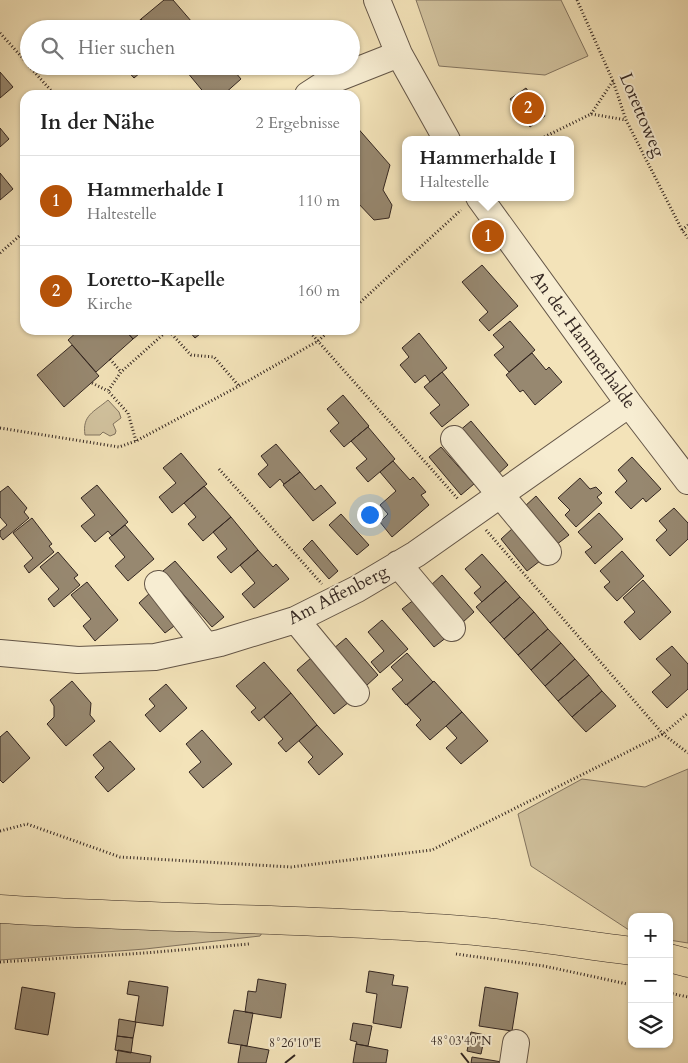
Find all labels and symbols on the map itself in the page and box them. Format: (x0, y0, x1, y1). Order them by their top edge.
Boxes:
street label: Lorettoweg (613, 69, 671, 162)
pin: 2 (512, 89, 544, 127)
pin: 1 (472, 217, 504, 255)
street label: An der Hammerhalde (524, 266, 642, 414)
your location (357, 502, 383, 528)
street label: Am Affenberg (284, 559, 393, 631)
text: 48°03'40"N (431, 1033, 492, 1049)
text: 8°26'10"E (269, 1035, 321, 1051)

